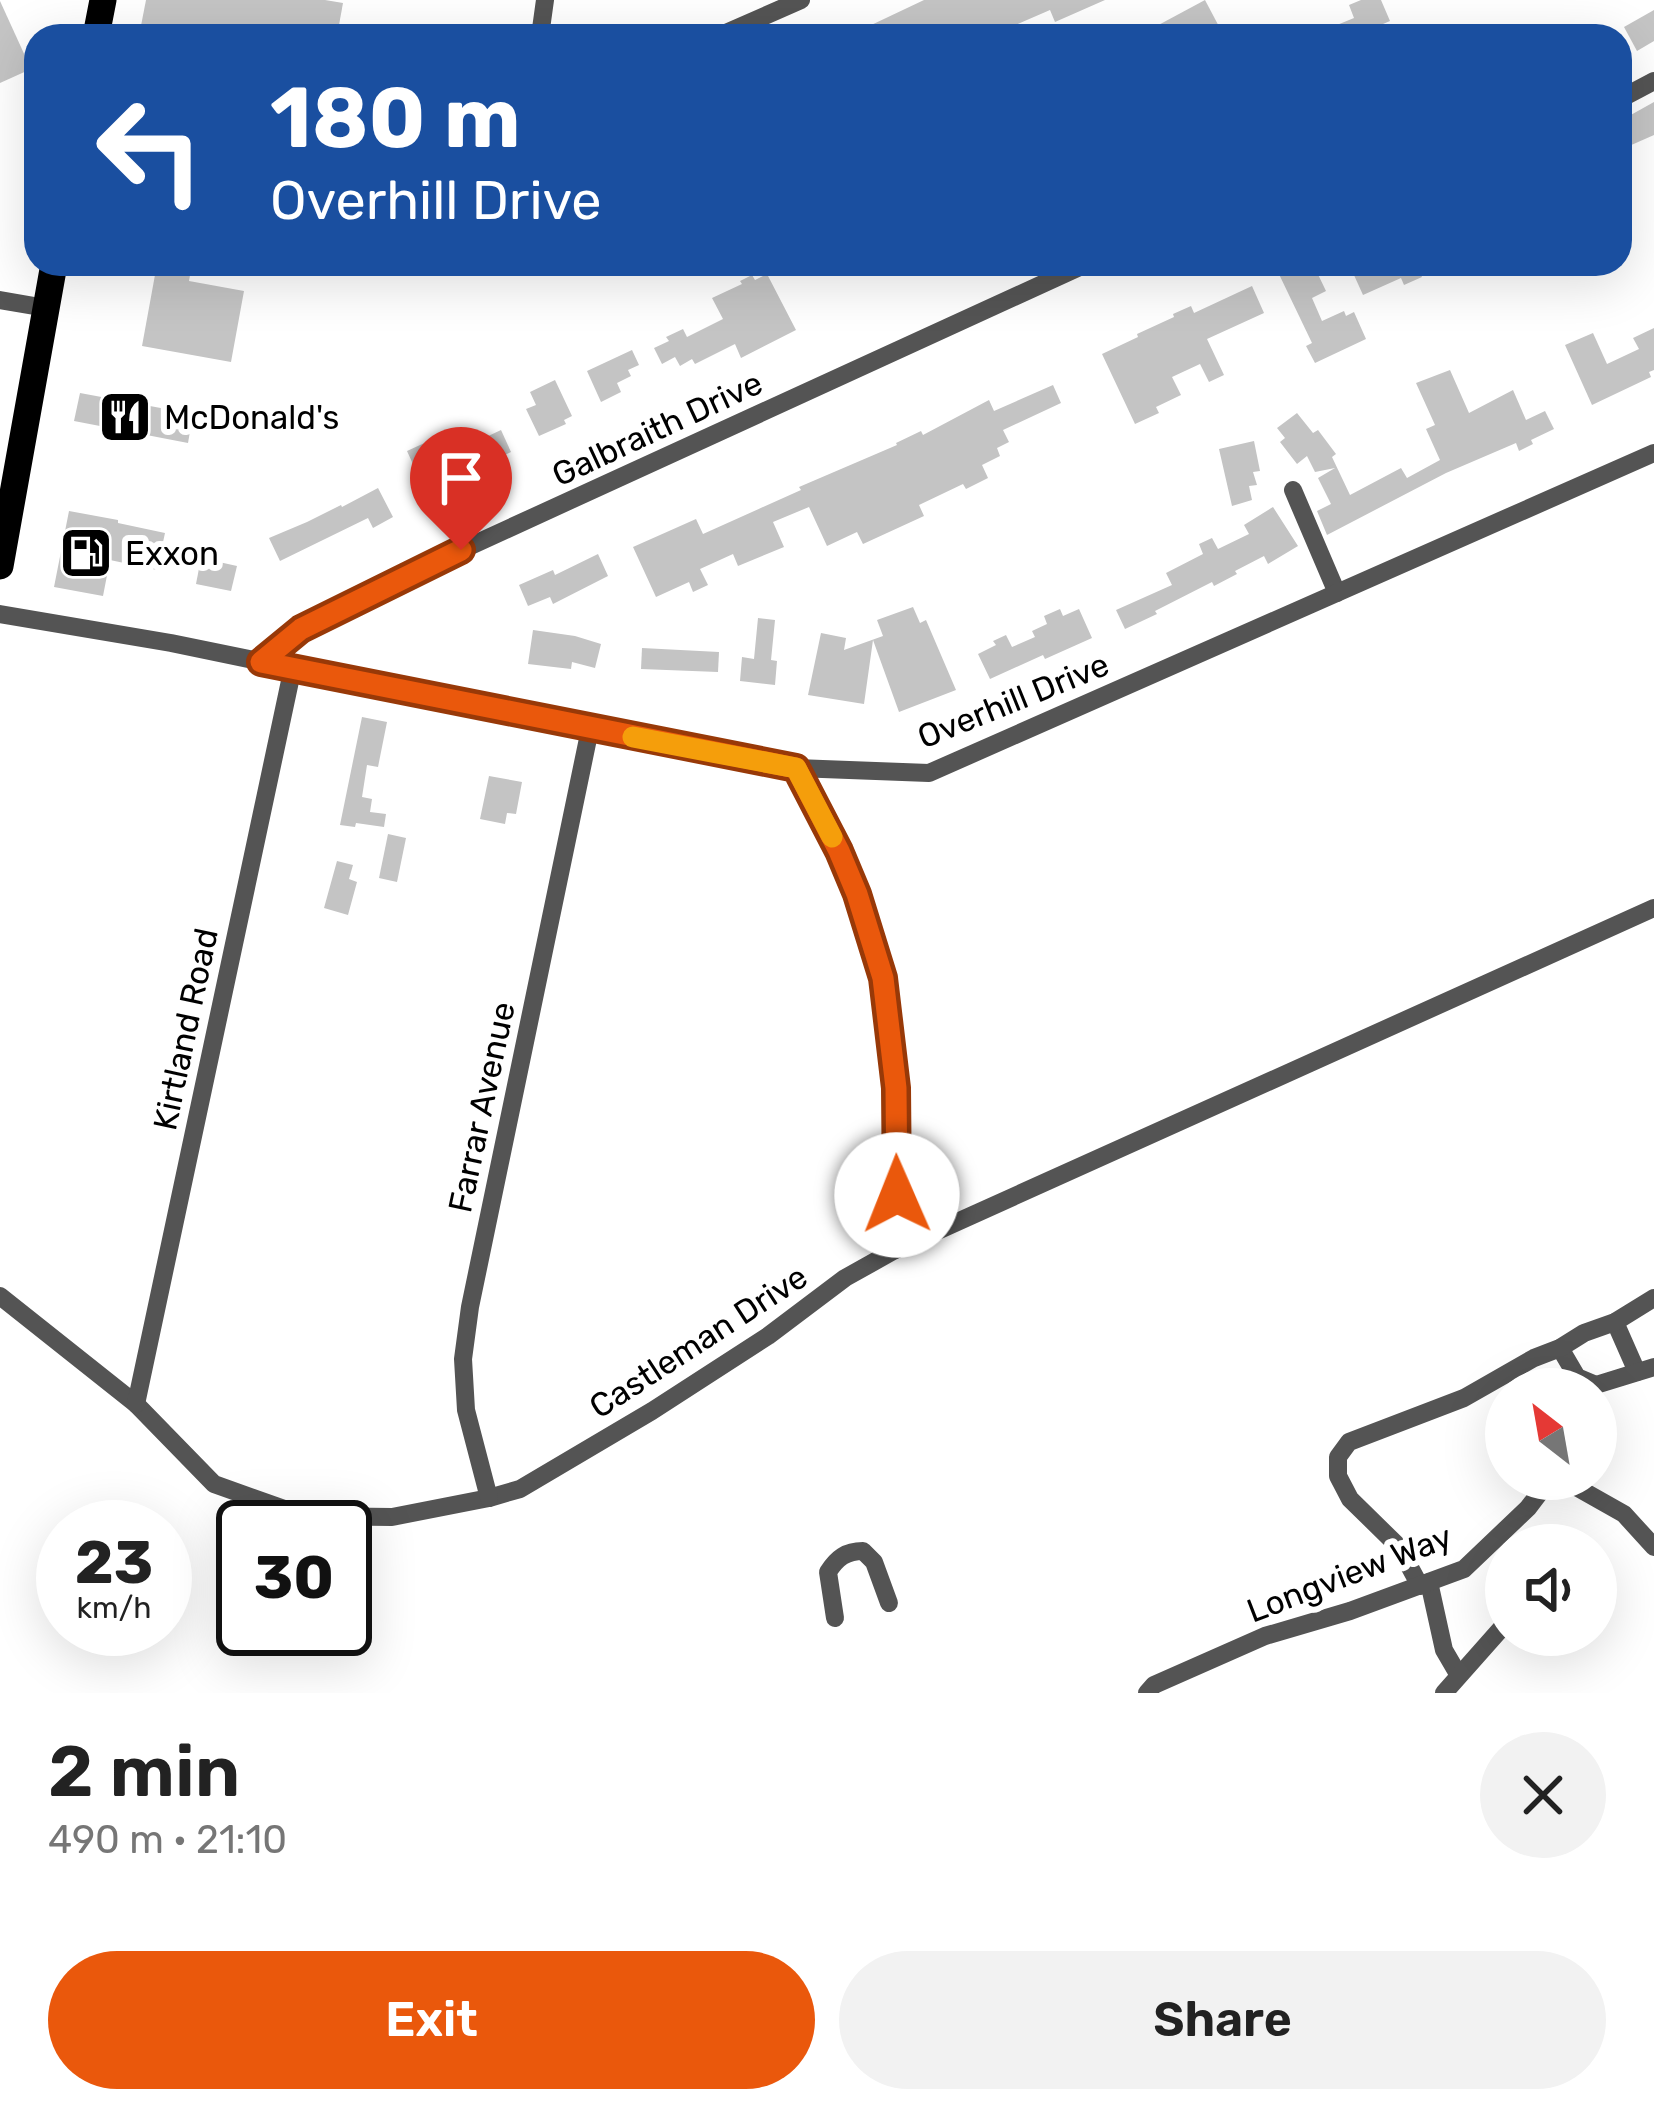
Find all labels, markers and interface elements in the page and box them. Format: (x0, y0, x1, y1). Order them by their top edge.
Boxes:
text: 180 m (270, 68, 521, 168)
icon: left (72, 72, 228, 228)
text: Overhill Drive (270, 169, 602, 233)
street label: Galbraith Drive (546, 363, 768, 494)
restaurant icon: McDonald's (97, 389, 153, 445)
place label: McDonald's (164, 398, 339, 437)
pin (410, 427, 512, 550)
icon: arrive (428, 445, 494, 511)
fuel station icon: Exxon (58, 525, 114, 581)
place label: Exxon (125, 534, 219, 573)
street label: Overhill Drive (912, 644, 1114, 757)
street label: Kirtland Road (145, 925, 226, 1134)
street label: Farrar Avenue (440, 998, 523, 1216)
position arrow (834, 1132, 960, 1258)
street label: Castleman Drive (582, 1257, 814, 1426)
north arrow (1485, 1368, 1617, 1500)
map controls (1485, 1368, 1617, 1656)
speed limit sign: 30 (216, 1500, 372, 1656)
street label: Longview Way (1241, 1517, 1457, 1630)
button: sound (1485, 1524, 1617, 1656)
text: 23 (75, 1527, 153, 1598)
text: km/h (77, 1590, 151, 1626)
text: 2 min (48, 1729, 240, 1814)
button: close (1480, 1732, 1606, 1858)
text: 490 m · 21:10 (48, 1817, 287, 1863)
button: Exit (48, 1951, 815, 2089)
button: Share (839, 1951, 1606, 2089)

